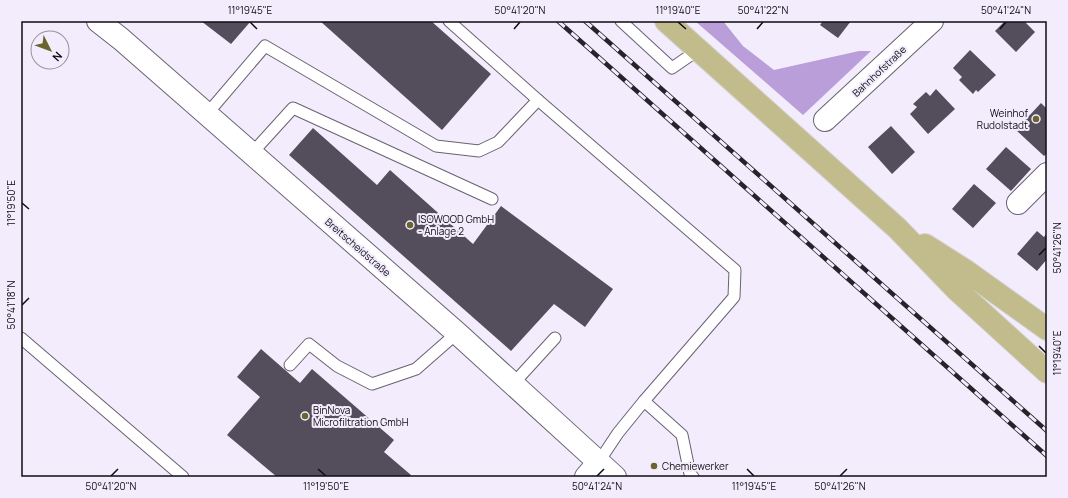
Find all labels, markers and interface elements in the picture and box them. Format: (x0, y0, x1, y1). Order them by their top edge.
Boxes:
text: 11°19'45"E (228, 3, 273, 17)
text: 50°41'20"N (495, 3, 546, 17)
text: 11°19'40"E (656, 3, 701, 17)
text: 50°41'22"N (738, 3, 788, 17)
text: 50°41'24"N (981, 3, 1031, 17)
north arrow (30, 30, 70, 70)
street label: Bahnhofstraße (849, 42, 909, 100)
text: N (50, 49, 66, 65)
place label: Weinhof Rudolstadt (977, 106, 1028, 132)
marker: Weinhof Rudolstadt (1031, 114, 1041, 124)
text: 11°19'50"E (4, 180, 18, 226)
place label: ISOWOOD GmbH - Anlage 2 (418, 212, 494, 238)
street label: Breitscheidstraße (322, 215, 394, 280)
marker: ISOWOOD GmbH - Anlage 2 (405, 220, 415, 230)
text: 50°41'26"N (1050, 222, 1064, 273)
text: 50°41'18"N (4, 280, 18, 329)
text: 11°19'40"E (1050, 330, 1064, 375)
place label: BinNova Microfiltration GmbH (313, 403, 409, 429)
marker: BinNova Microfiltration GmbH (300, 411, 310, 421)
place label: Chemiewerker (662, 459, 729, 473)
marker: Chemiewerker (649, 461, 659, 471)
text: 50°41'20"N (86, 479, 137, 493)
text: 11°19'50"E (303, 479, 349, 493)
text: 50°41'24"N (572, 479, 622, 493)
text: 11°19'45"E (732, 479, 777, 493)
text: 50°41'26"N (815, 479, 866, 493)

